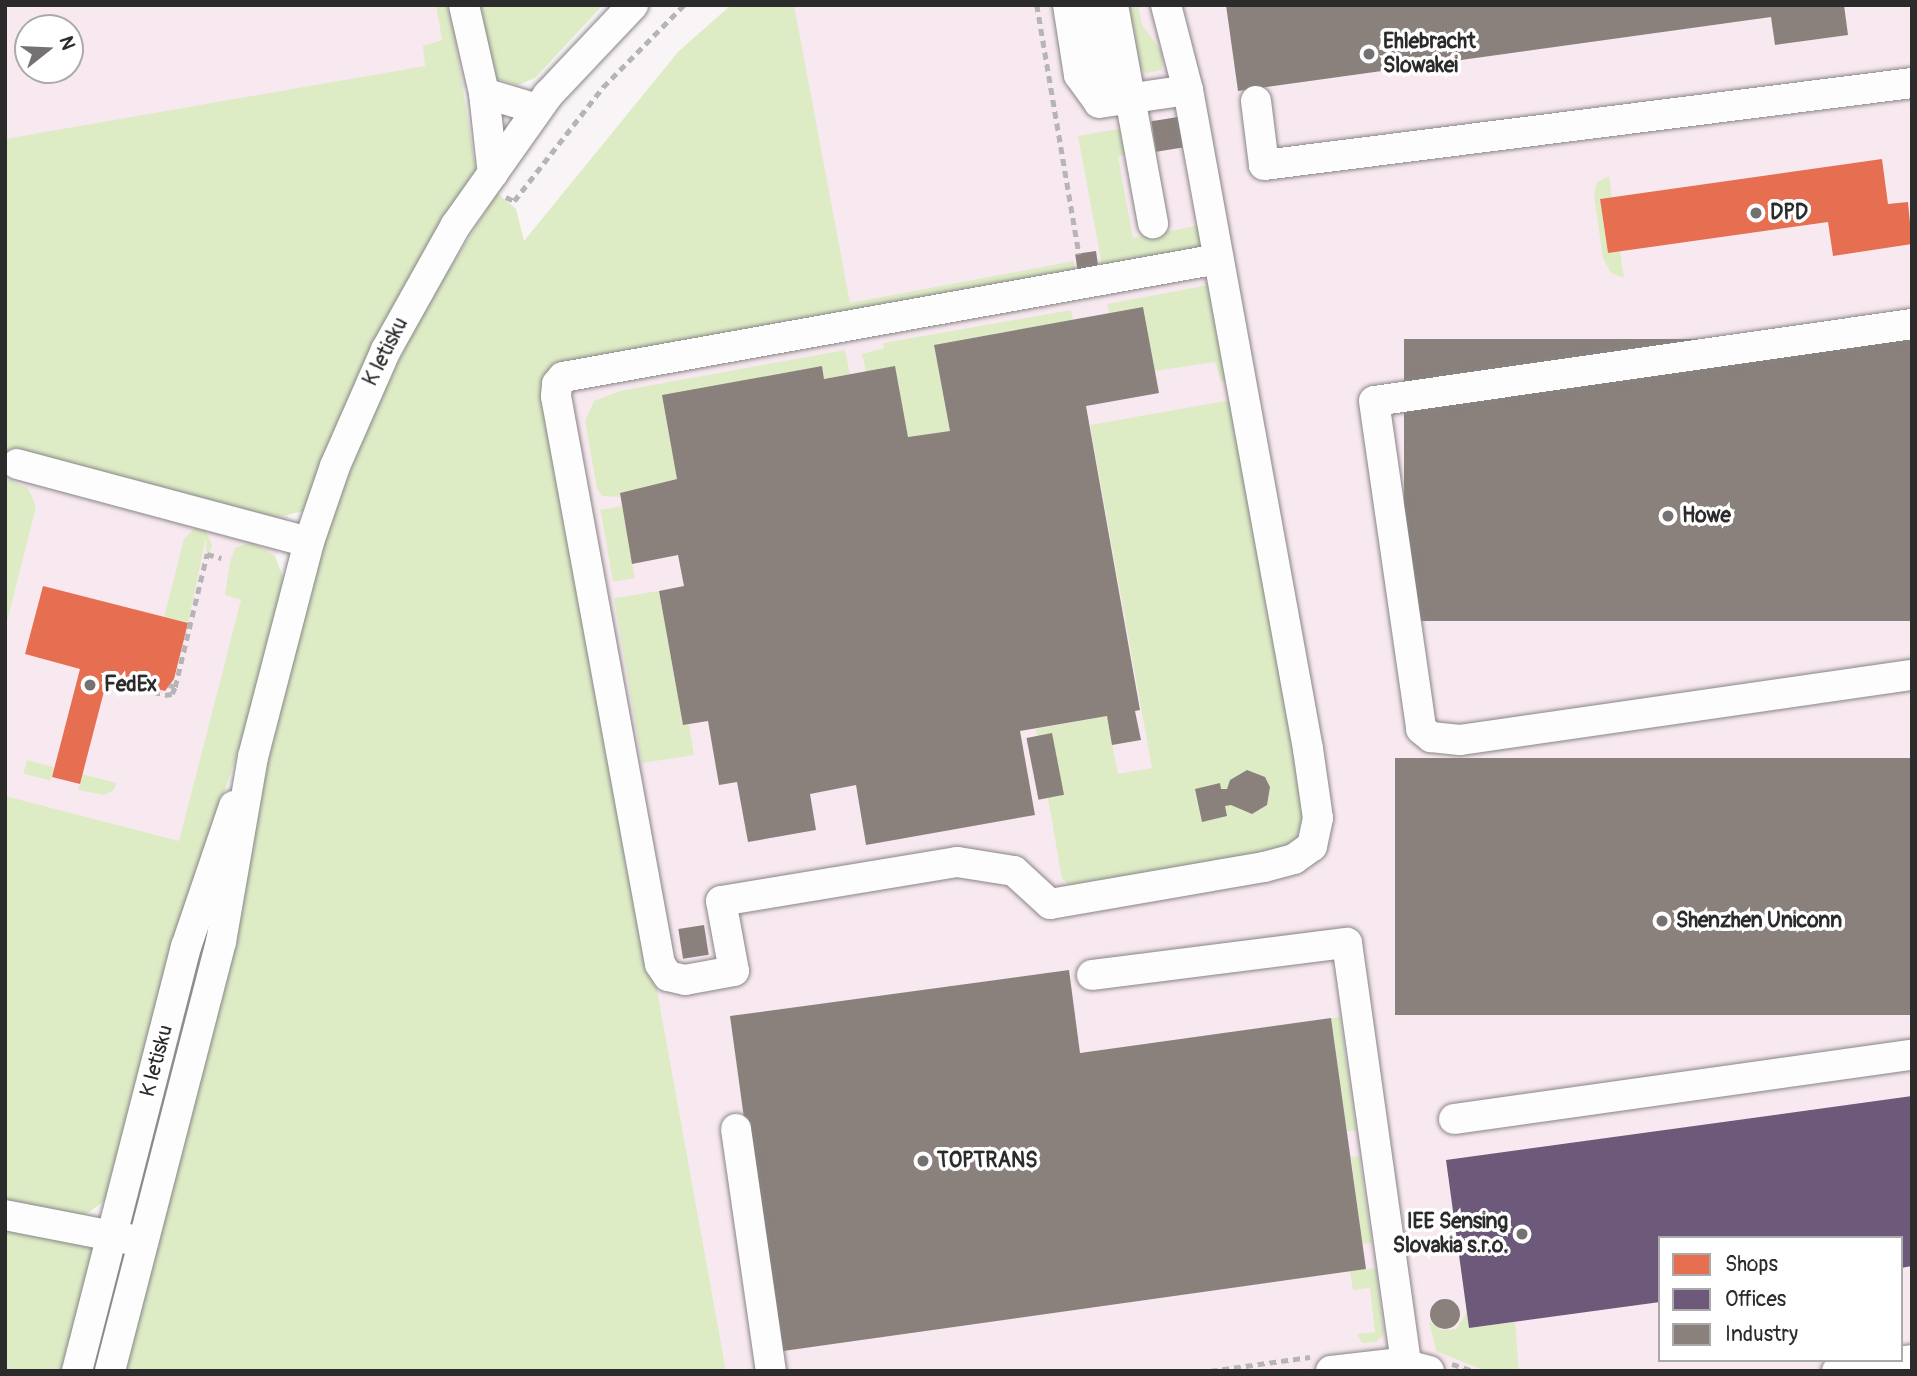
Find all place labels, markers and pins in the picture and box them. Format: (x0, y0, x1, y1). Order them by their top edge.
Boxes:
place label: Ehlebracht Slowakei (1383, 29, 1476, 79)
marker: Ehlebracht Slowakei (1361, 46, 1377, 62)
place label: DPD (1770, 200, 1808, 226)
marker: DPD (1748, 205, 1764, 221)
place label: Howe (1682, 503, 1731, 529)
marker: Howe (1660, 508, 1676, 524)
place label: FedEx (104, 672, 157, 698)
marker: FedEx (82, 677, 98, 693)
place label: Shenzhen Uniconn (1676, 908, 1842, 934)
marker: Shenzhen Uniconn (1654, 913, 1670, 929)
place label: TOPTRANS (937, 1148, 1037, 1174)
marker: TOPTRANS (915, 1153, 931, 1169)
place label: IEE Sensing Slovakia s.r.o. (1393, 1209, 1508, 1259)
marker: IEE Sensing Slovakia s.r.o. (1514, 1226, 1530, 1242)

